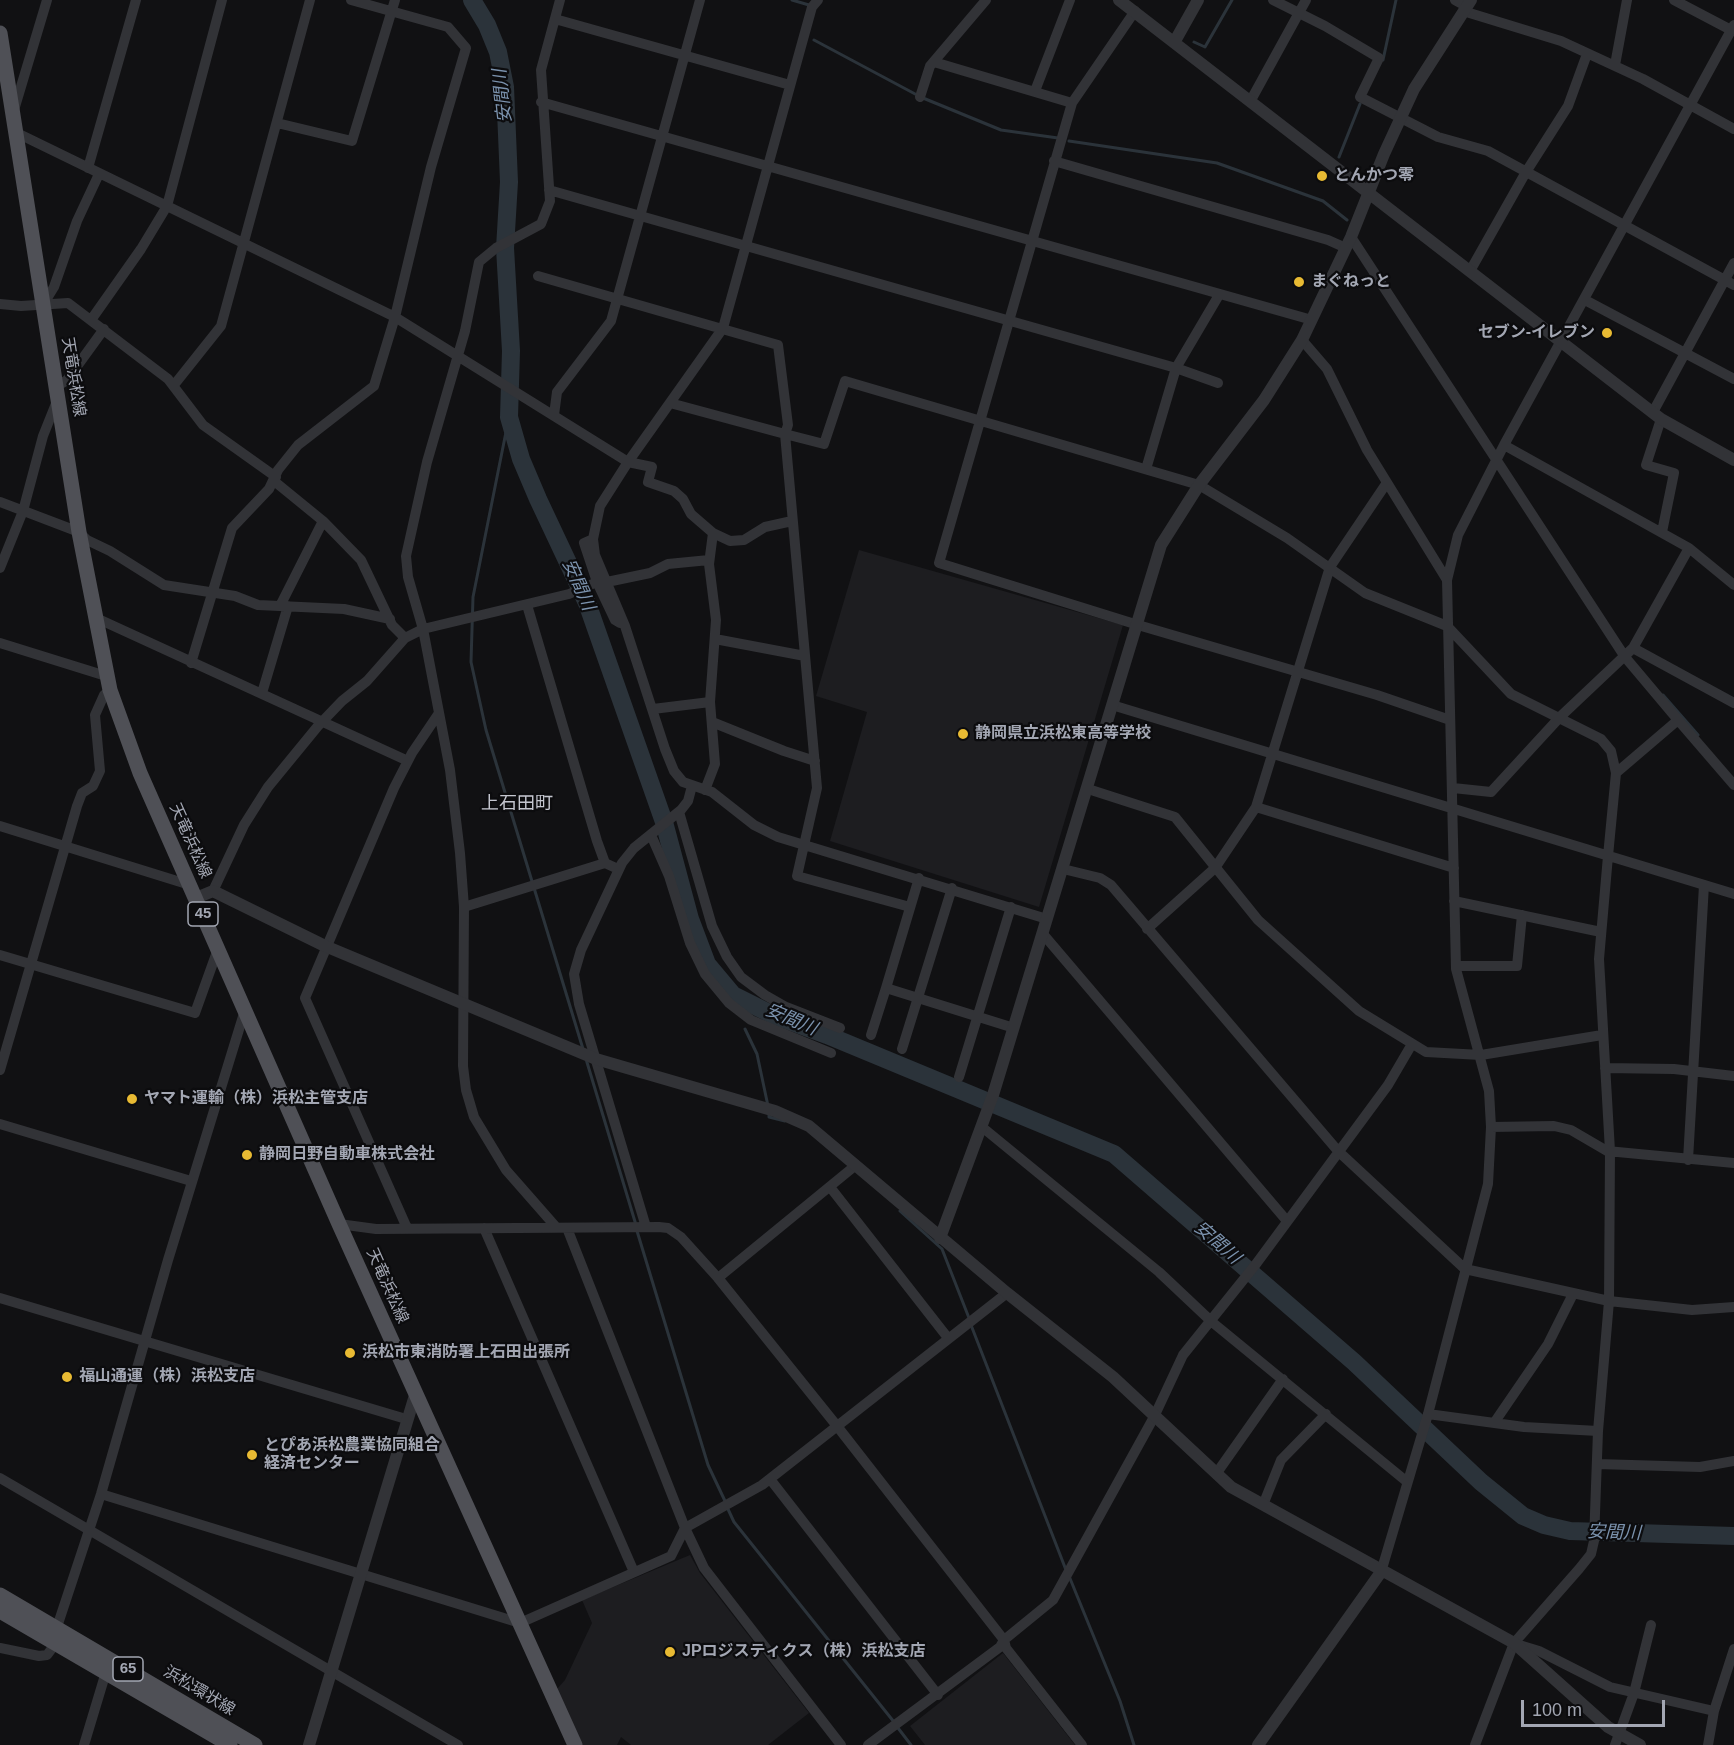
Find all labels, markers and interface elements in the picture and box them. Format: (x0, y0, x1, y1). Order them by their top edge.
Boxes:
water label: 安間川 (489, 68, 517, 124)
place label: とんかつ零 (1334, 166, 1414, 186)
marker: とんかつ零 (1315, 169, 1329, 183)
place label: まぐねっと (1311, 272, 1391, 292)
marker: まぐねっと (1292, 275, 1306, 289)
place label: セブン-イレブン (1478, 323, 1595, 343)
marker: セブン-イレブン (1600, 326, 1614, 340)
street label: 天竜浜松線 (57, 336, 89, 418)
water label: 安間川 (557, 556, 599, 614)
place label: 静岡県立浜松東高等学校 (975, 724, 1151, 744)
marker: 静岡県立浜松東高等学校 (956, 727, 970, 741)
district label: 上石田町 (481, 793, 553, 815)
street label: 天竜浜松線 (165, 801, 215, 881)
road number: 45 (188, 902, 218, 926)
water label: 安間川 (762, 1000, 820, 1040)
place label: ヤマト運輸（株）浜松主管支店 (144, 1089, 368, 1109)
marker: ヤマト運輸（株）浜松主管支店 (125, 1092, 139, 1106)
place label: 静岡日野自動車株式会社 (259, 1145, 435, 1165)
marker: 静岡日野自動車株式会社 (240, 1148, 254, 1162)
water label: 安間川 (1190, 1217, 1244, 1269)
street label: 天竜浜松線 (362, 1246, 412, 1326)
place label: 浜松市東消防署上石田出張所 (362, 1343, 570, 1363)
marker: 浜松市東消防署上石田出張所 (343, 1346, 357, 1360)
place label: 福山通運（株）浜松支店 (79, 1367, 255, 1387)
marker: 福山通運（株）浜松支店 (60, 1370, 74, 1384)
place label: とぴあ浜松農業協同組合 経済センター (264, 1436, 440, 1474)
marker: とぴあ浜松農業協同組合 経済センター (245, 1448, 259, 1462)
water label: 安間川 (1587, 1521, 1641, 1545)
place label: JPロジスティクス（株）浜松支店 (682, 1642, 926, 1662)
marker: JPロジスティクス（株）浜松支店 (663, 1645, 677, 1659)
road number: 65 (113, 1657, 143, 1681)
street label: 浜松環状線 (160, 1662, 238, 1720)
scale bar (1524, 1688, 1668, 1726)
text: 100 m (1532, 1700, 1582, 1720)

